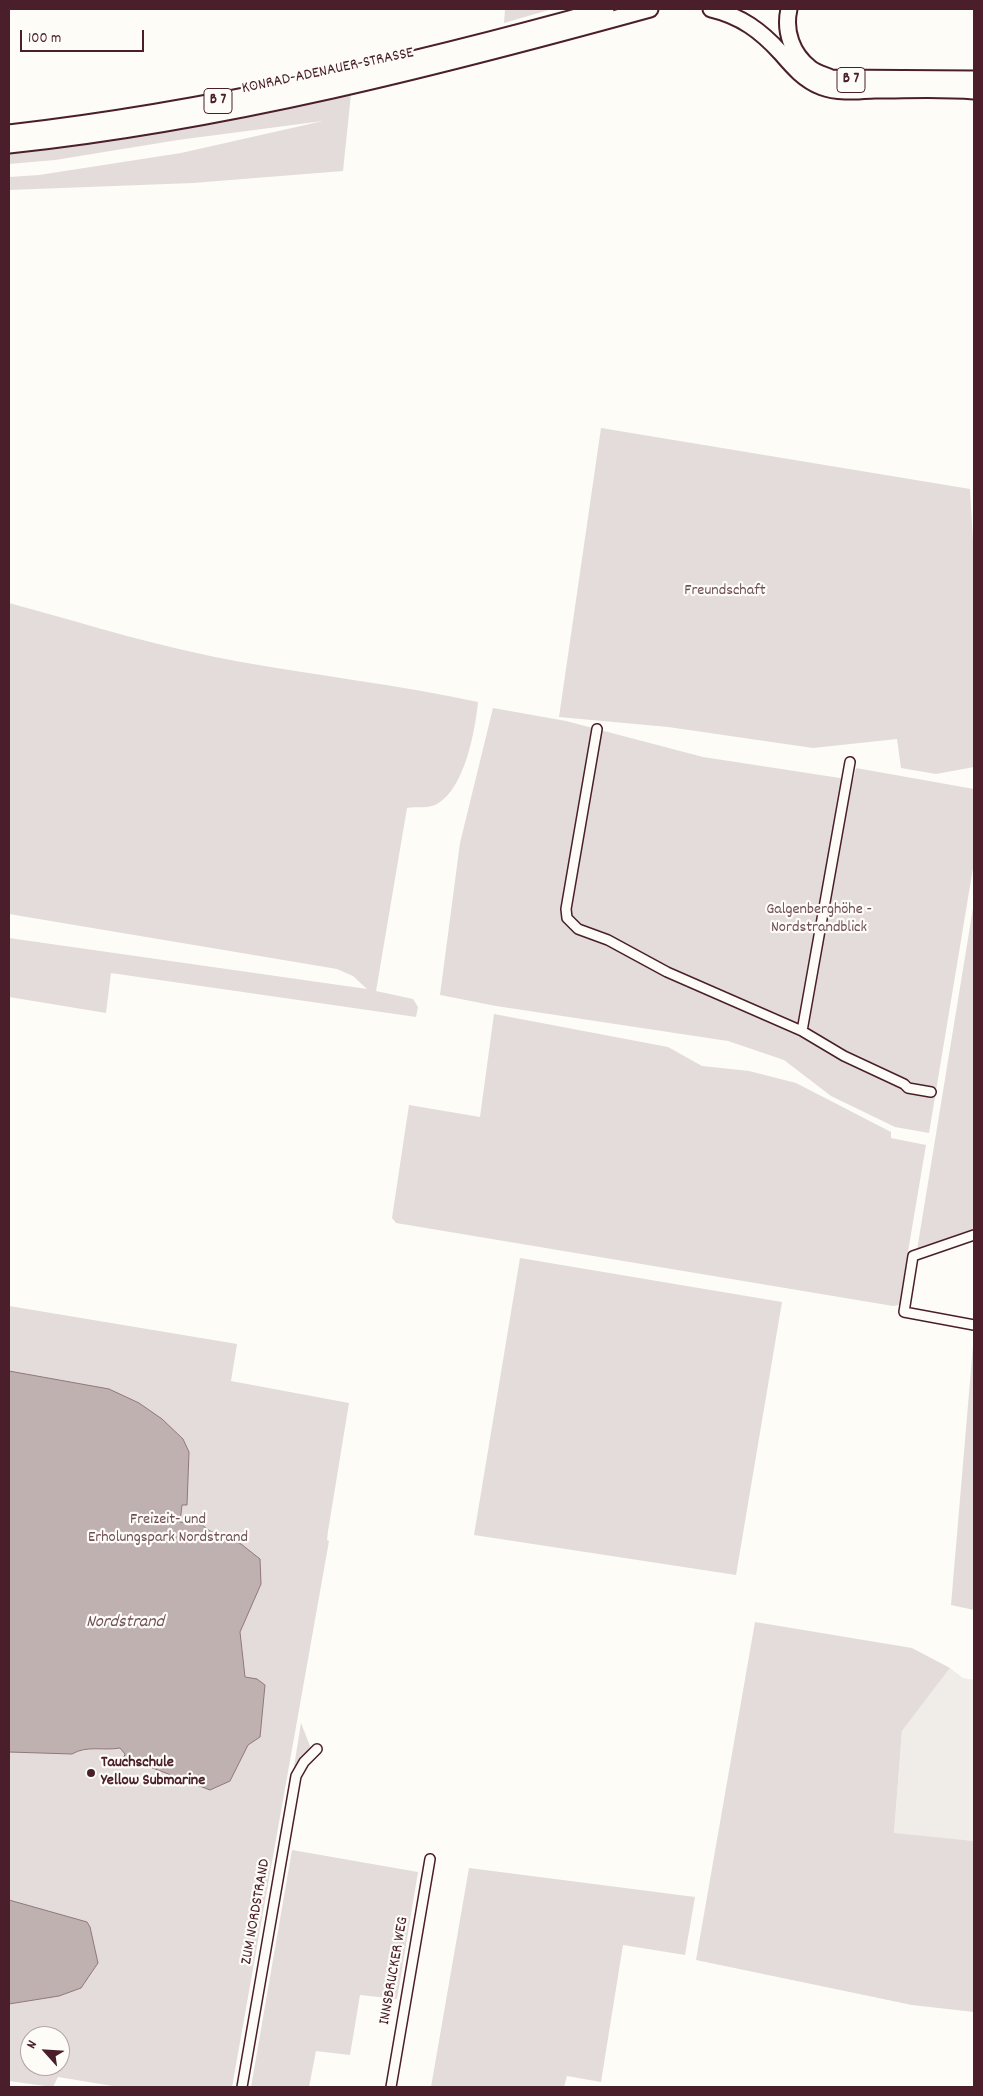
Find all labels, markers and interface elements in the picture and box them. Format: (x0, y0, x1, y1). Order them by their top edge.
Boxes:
scale bar (22, 20, 146, 52)
text: 100 m (28, 28, 61, 50)
street label: KONRAD-ADENAUER-STRASSE (240, 44, 416, 100)
road number: B 7 (837, 68, 865, 92)
road number: B 7 (204, 88, 232, 114)
park label: Freundschaft (684, 582, 766, 602)
park label: Galgenberghöhe - Nordstrandblick (766, 901, 872, 939)
park label: Freizeit- und Erholungspark Nordstrand (88, 1511, 248, 1549)
water label: Nordstrand (86, 1613, 164, 1635)
place label: Tauchschule Yellow Submarine (101, 1754, 205, 1792)
marker: Tauchschule Yellow Submarine (85, 1767, 97, 1779)
street label: ZUM NORDSTRAND (238, 1858, 276, 1966)
street label: INNSBRUCKER WEG (376, 1915, 414, 2027)
north arrow (20, 2026, 70, 2076)
text: N (22, 2037, 43, 2052)

